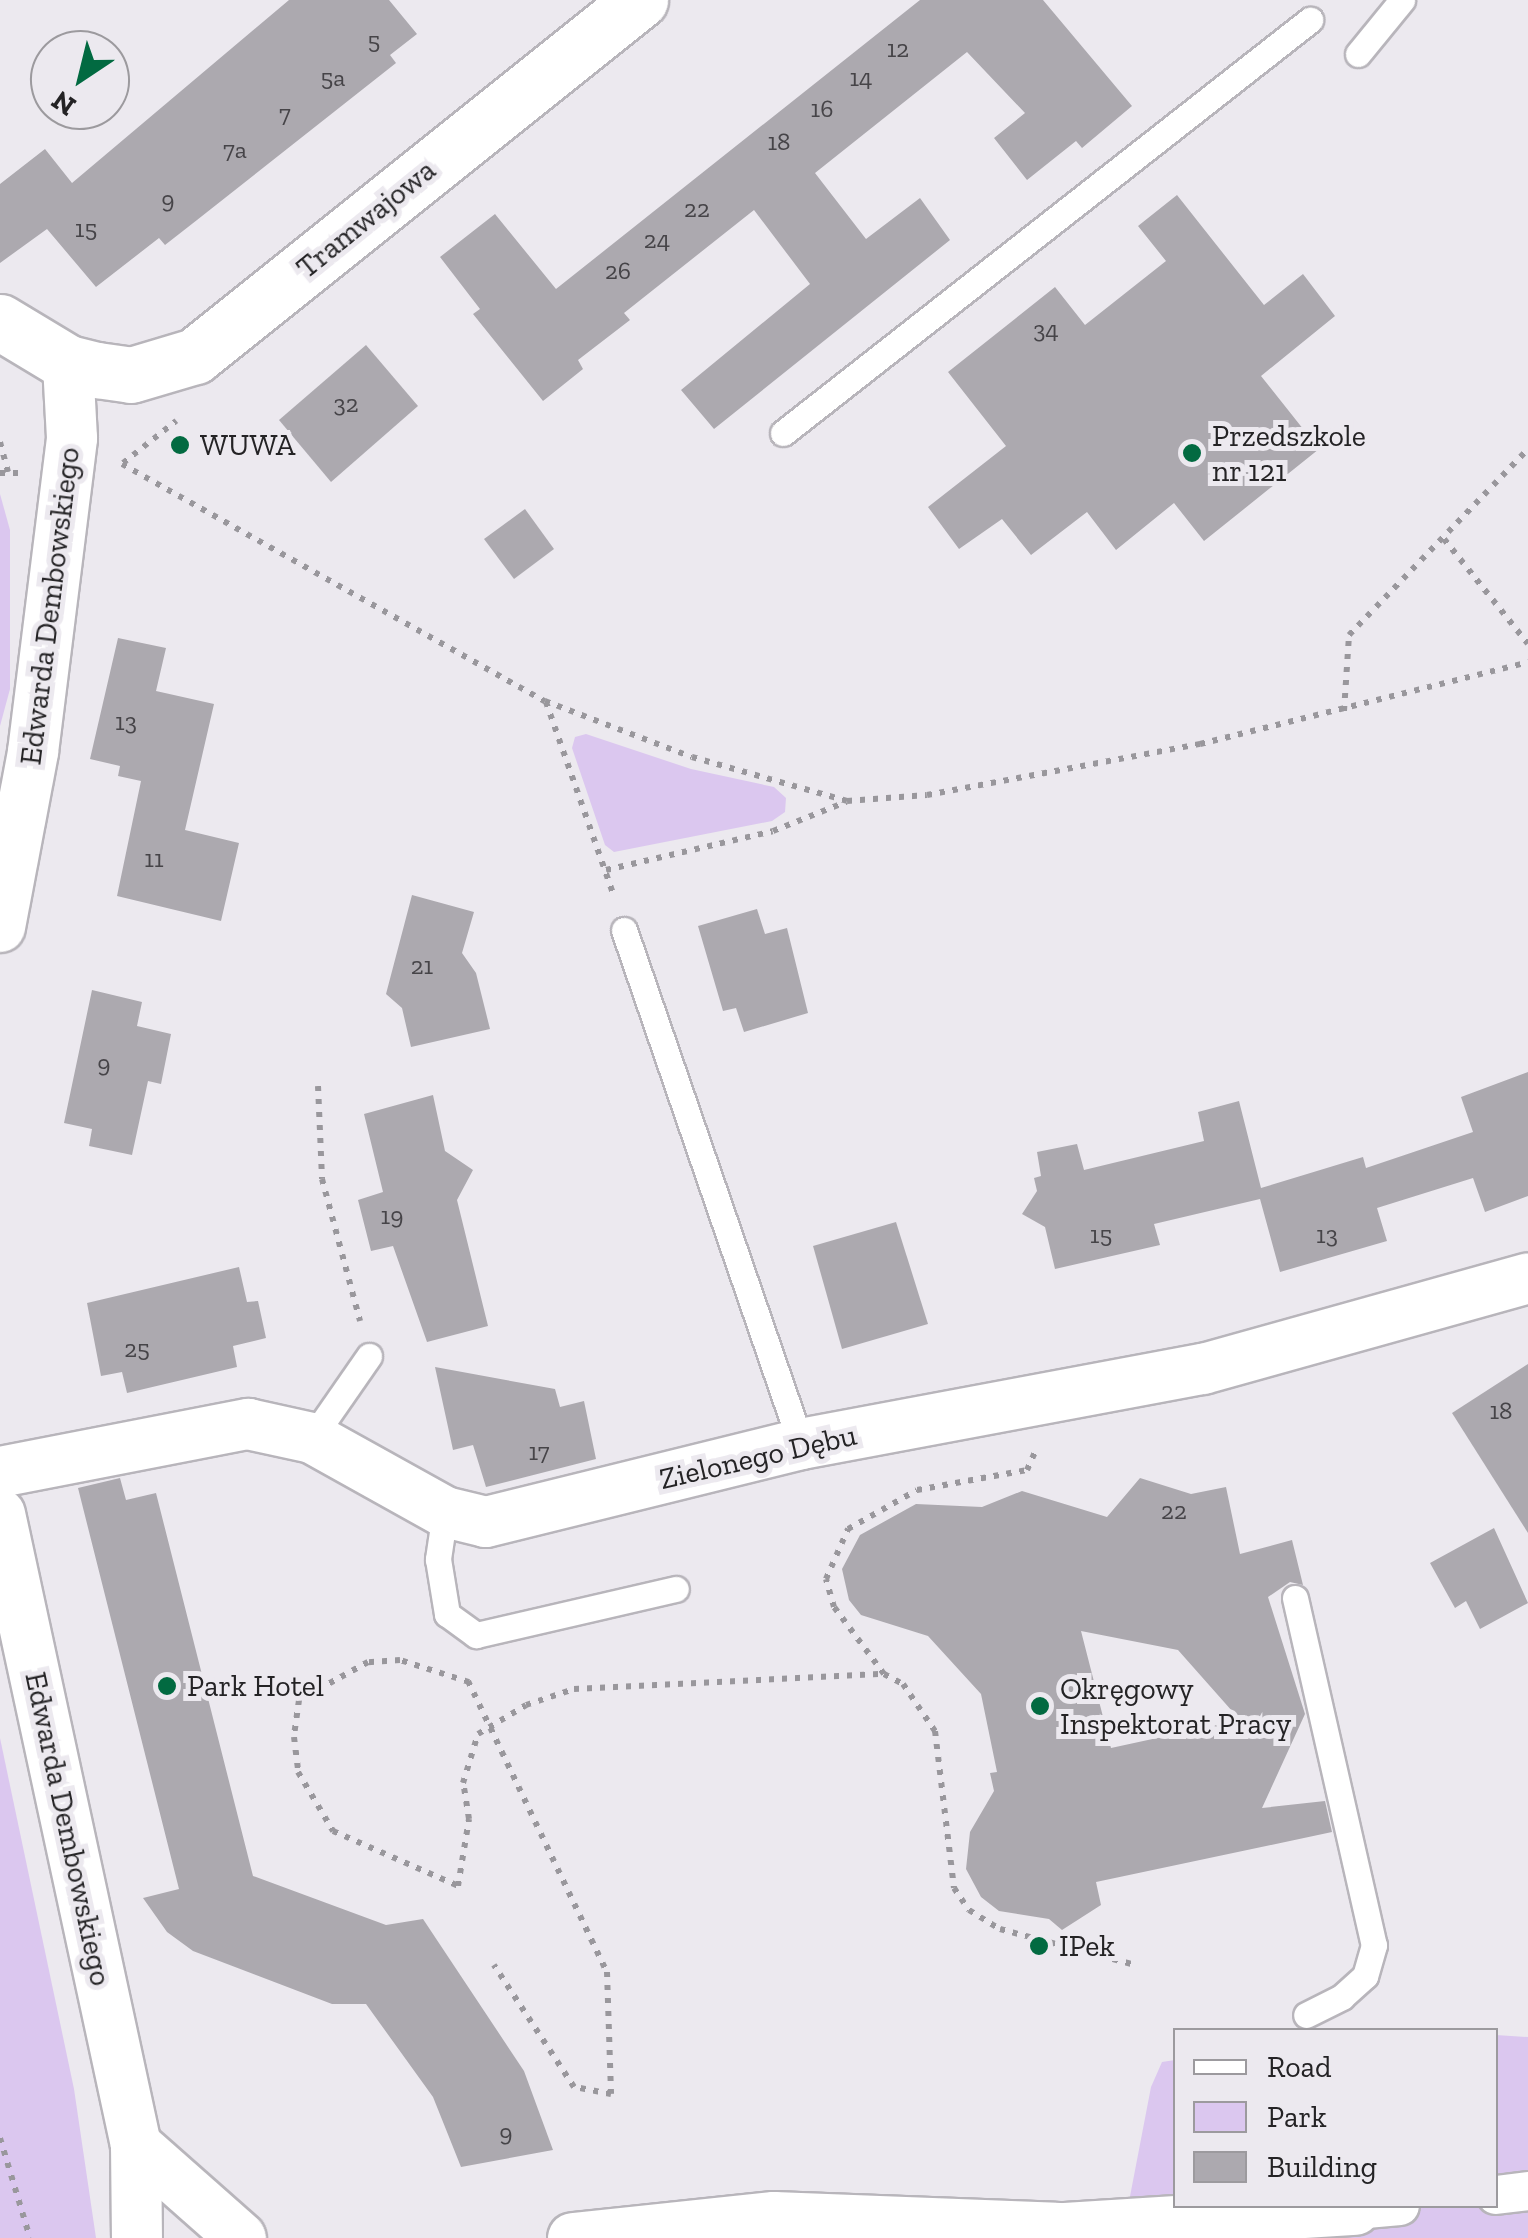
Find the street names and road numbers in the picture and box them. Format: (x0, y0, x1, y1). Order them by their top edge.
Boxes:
street label: Tramwajowa (289, 152, 443, 286)
street label: Edwarda Dembowskiego (13, 445, 87, 767)
street label: Zielonego Dębu (656, 1417, 860, 1497)
street label: Edwarda Dembowskiego (17, 1669, 119, 1989)

